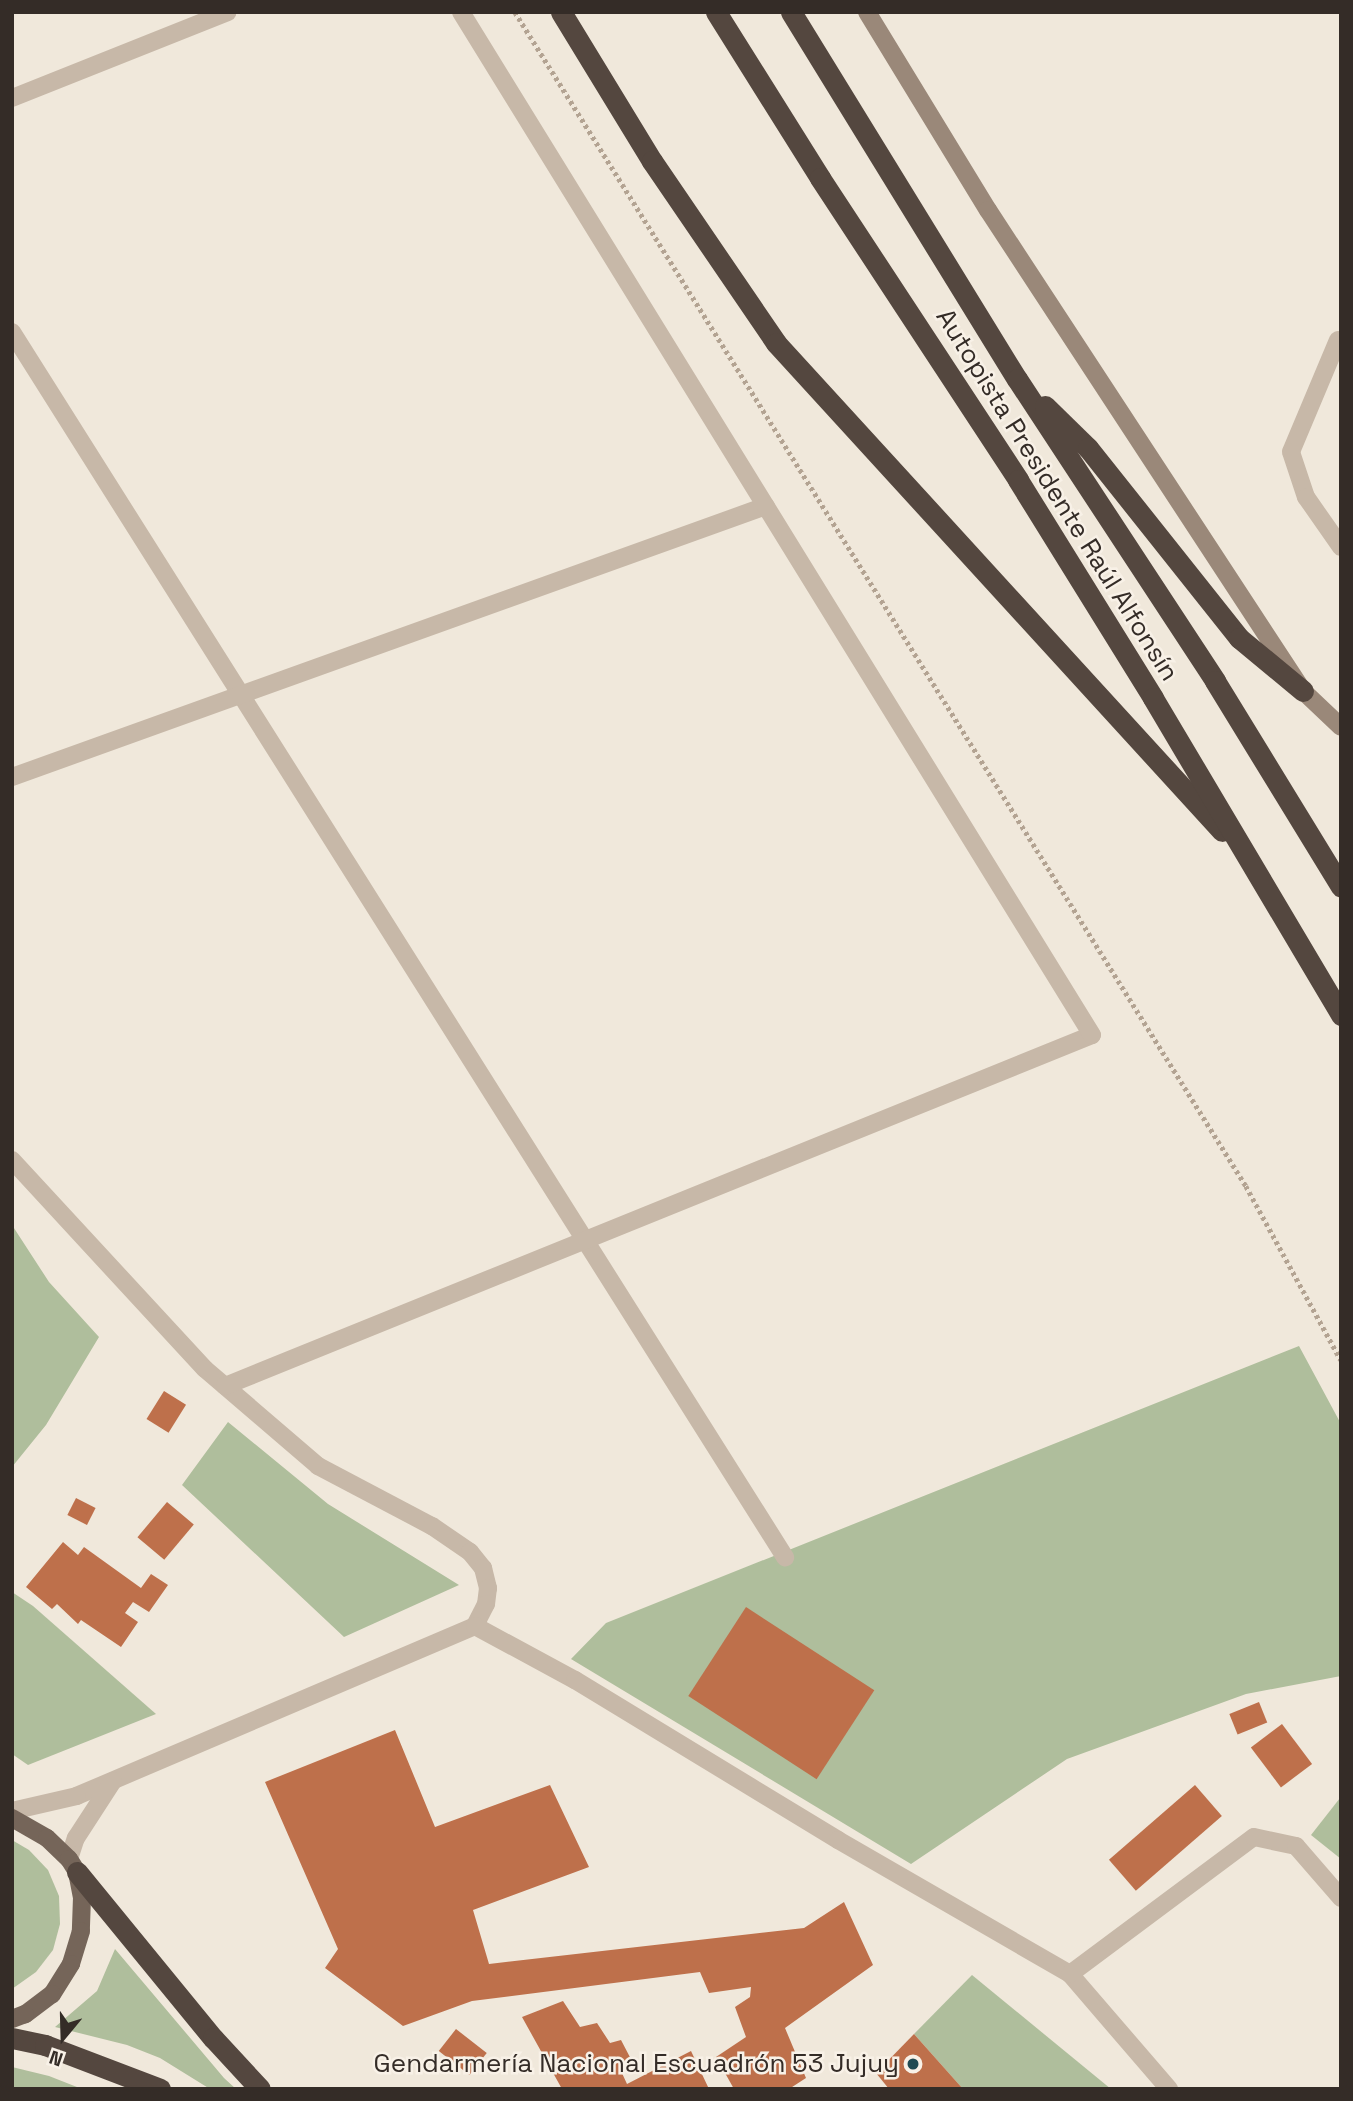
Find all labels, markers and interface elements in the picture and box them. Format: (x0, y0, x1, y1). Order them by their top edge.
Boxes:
street label: Autopista Presidente Raúl Alfonsín (929, 303, 1185, 687)
north arrow (28, 2003, 98, 2073)
text: N (46, 2044, 66, 2072)
place label: Gendarmería Nacional Escuadrón 53 Jujuy (374, 2048, 899, 2080)
marker: Gendarmería Nacional Escuadrón 53 Jujuy (905, 2056, 921, 2072)

